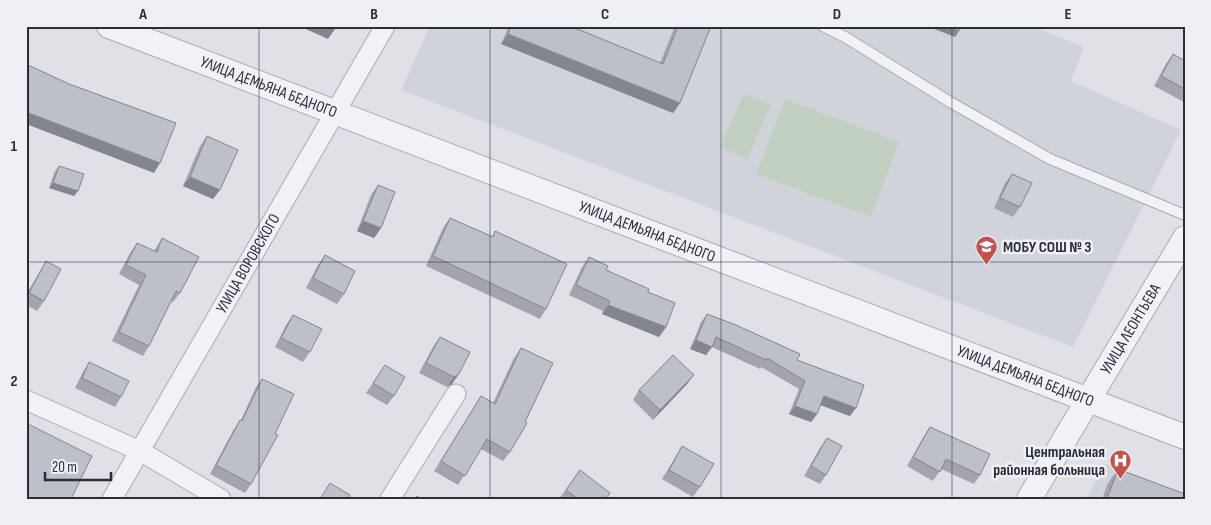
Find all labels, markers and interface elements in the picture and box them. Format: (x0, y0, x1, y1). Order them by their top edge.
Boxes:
text: A (138, 5, 147, 24)
text: B (370, 5, 378, 24)
text: C (601, 5, 609, 24)
text: D (833, 5, 841, 24)
text: E (1065, 5, 1072, 24)
street label: УЛИЦА ДЕМЬЯНА БЕДНОГО (198, 52, 340, 122)
text: 1 (11, 137, 18, 156)
street label: УЛИЦА ДЕМЬЯНА БЕДНОГО (576, 197, 718, 266)
street label: УЛИЦА ВОРОВСКОГО (212, 210, 284, 316)
school or university icon: МОБУ СОШ № 3 (975, 235, 999, 266)
place label: МОБУ СОШ № 3 (1003, 238, 1091, 257)
street label: УЛИЦА ЛЕОНТЬЕВА (1096, 280, 1165, 378)
street label: УЛИЦА ДЕМЬЯНА БЕДНОГО (954, 341, 1097, 411)
text: 2 (10, 372, 18, 391)
place label: Центральная районная больница (993, 443, 1105, 480)
hospital icon: Центральная районная больница (1109, 449, 1133, 480)
scale bar (45, 450, 111, 482)
text: 20 m (52, 458, 77, 477)

